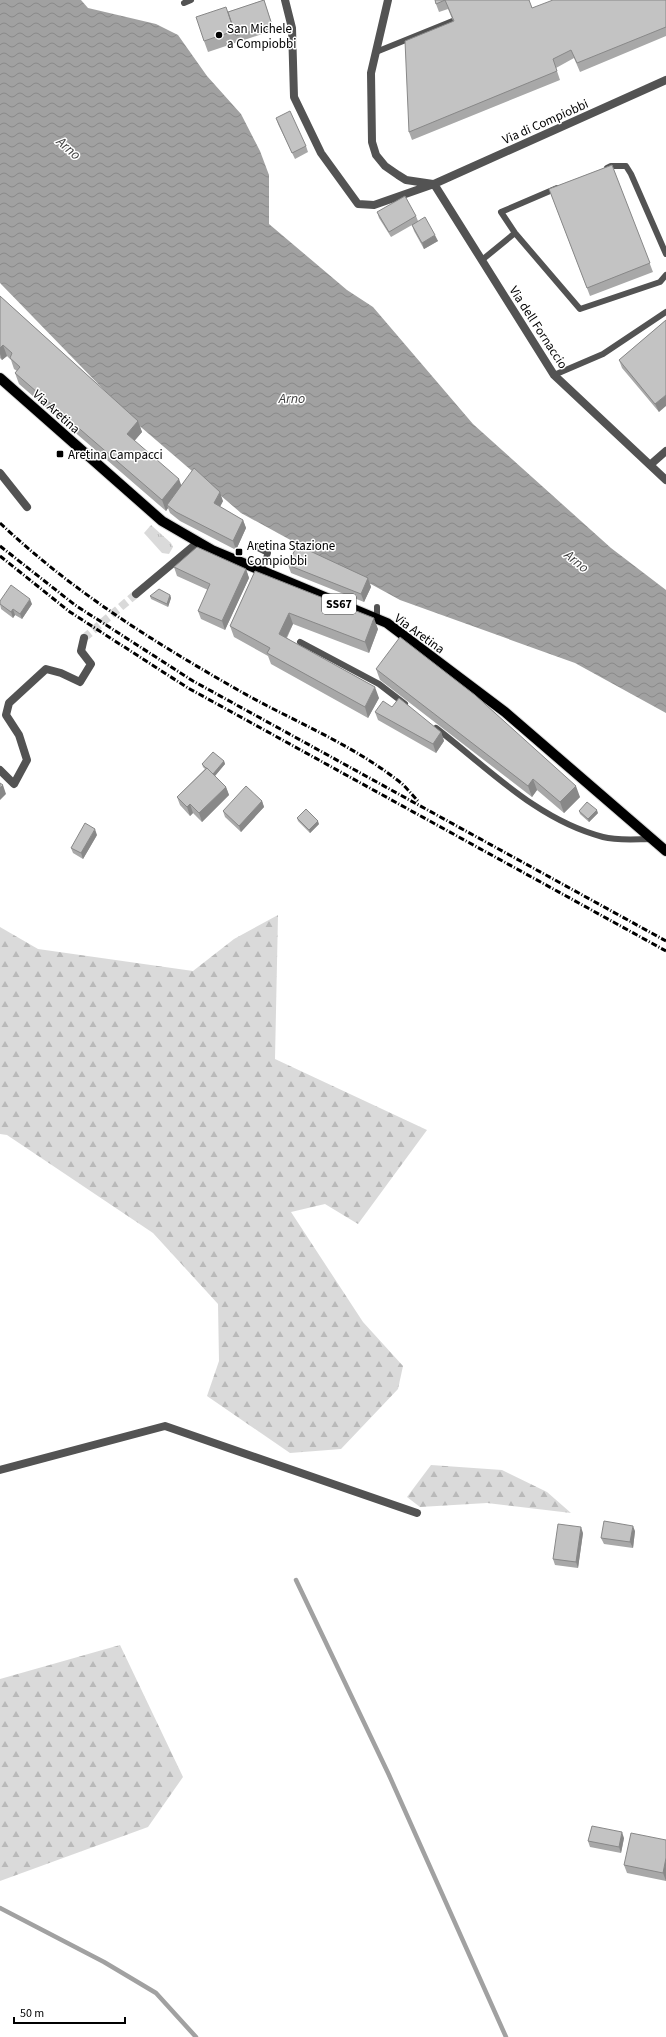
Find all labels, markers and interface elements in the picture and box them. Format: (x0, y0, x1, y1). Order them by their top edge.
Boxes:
place label: San Michele a Compiobbi (227, 20, 296, 53)
marker: San Michele a Compiobbi (214, 30, 224, 40)
street label: Via di Compiobbi (500, 95, 591, 149)
water label: Arno (51, 132, 85, 165)
street label: Via dell Fornaccio (505, 283, 572, 372)
street label: Via Aretina (29, 386, 84, 438)
water label: Arno (278, 389, 305, 409)
place label: Aretina Campacci (68, 446, 163, 464)
marker: Aretina Campacci (55, 449, 65, 459)
place label: Aretina Stazione Compiobbi (247, 537, 335, 570)
water label: Arno (559, 545, 593, 578)
marker: Aretina Stazione Compiobbi (234, 547, 244, 557)
road number: SS67 (322, 594, 356, 614)
street label: Via Aretina (391, 609, 448, 658)
scale bar (14, 1999, 125, 2025)
text: 50 m (20, 2005, 44, 2022)

